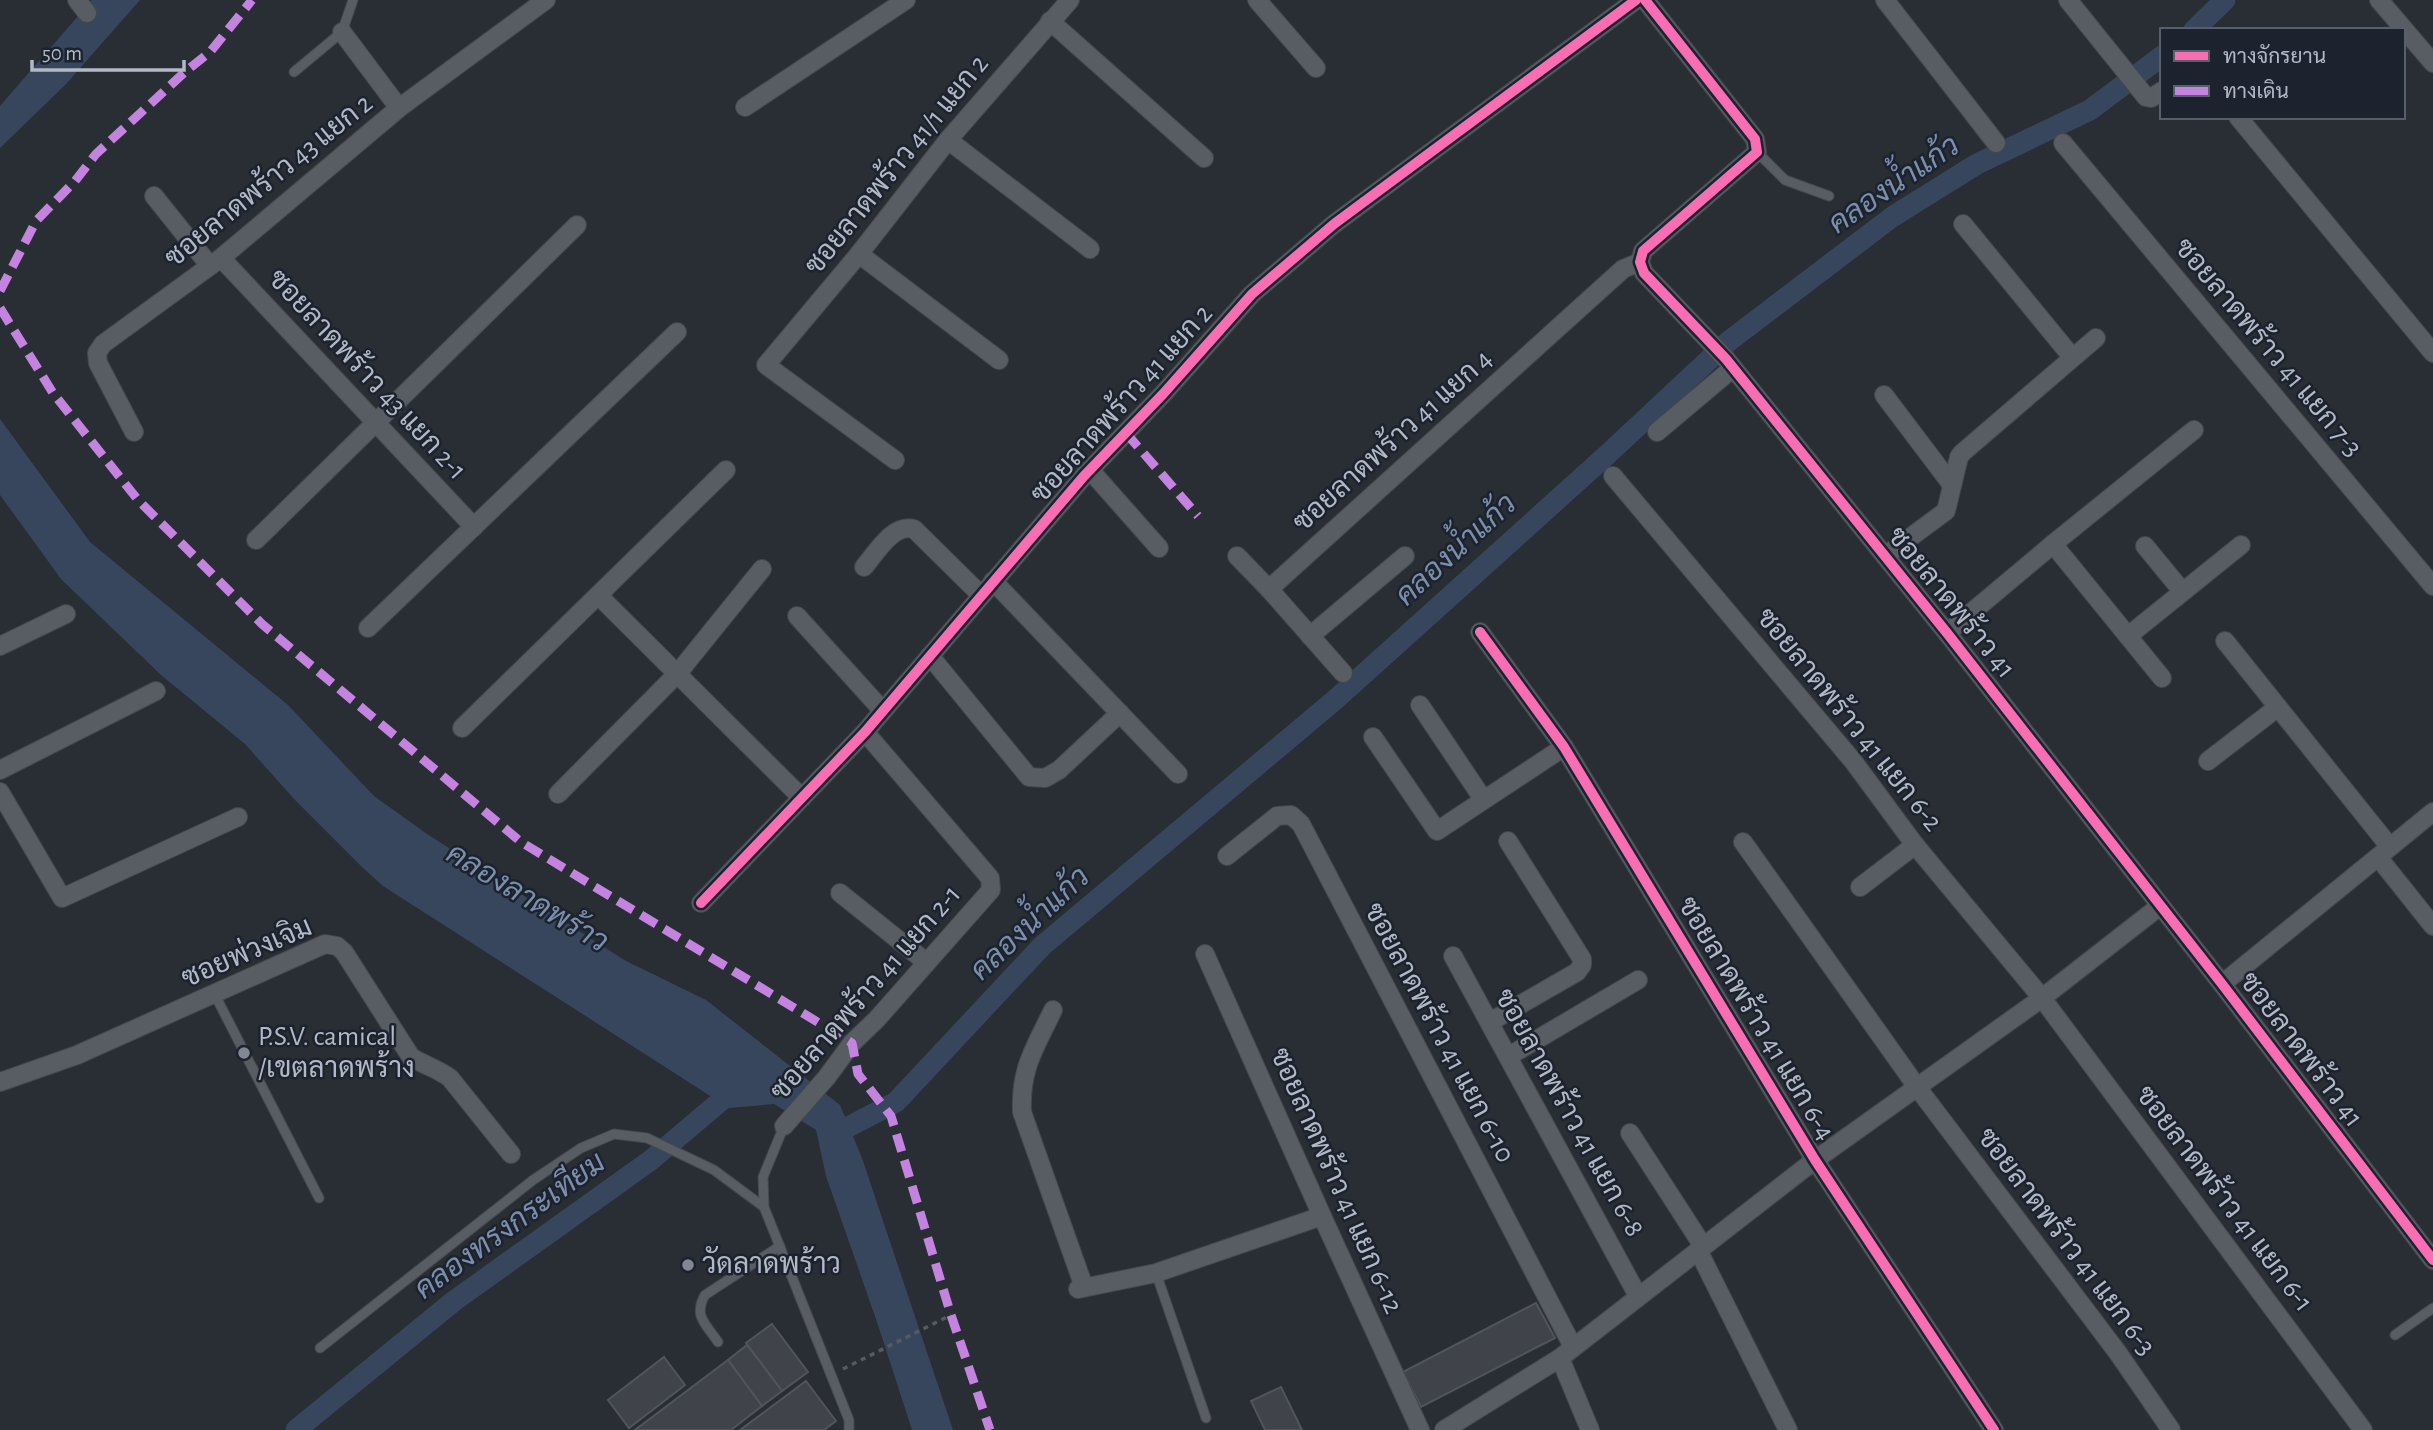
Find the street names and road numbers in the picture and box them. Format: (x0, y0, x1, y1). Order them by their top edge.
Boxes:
street label: ซอยลาดพร้าว 41/1 แยก 2 (795, 46, 994, 280)
street label: ซอยลาดพร้าว 43 แยก 2 (156, 84, 378, 273)
street label: ซอยลาดพร้าว 41 แยก 7-3 (2169, 230, 2372, 462)
street label: ซอยลาดพร้าว 43 แยก 2-1 (263, 260, 476, 485)
street label: ซอยลาดพร้าว 41 แยก 2 (1022, 296, 1218, 508)
street label: ซอยลาดพร้าว 41 แยก 4 (1284, 340, 1498, 537)
street label: ซอยลาดพร้าว 41 (1882, 518, 2025, 684)
street label: ซอยลาดพร้าว 41 แยก 6-2 (1751, 600, 1952, 837)
street label: ซอยลาดพร้าว 41 แยก 2-1 (761, 876, 966, 1106)
street label: ซอยลาดพร้าว 41 แยก 6-4 (1672, 889, 1845, 1145)
street label: ซอยลาดพร้าว 41 แยก 6-10 (1359, 896, 1525, 1167)
street label: ซอยพ่วงเจิม (176, 908, 316, 993)
street label: ซอยลาดพร้าว 41 (2234, 964, 2373, 1132)
street label: ซอยลาดพร้าว 41 แยก 6-8 (1489, 982, 1654, 1241)
street label: ซอยลาดพร้าว 41 แยก 6-12 (1265, 1042, 1413, 1318)
street label: ซอยลาดพร้าว 41 แยก 6-1 (2130, 1077, 2323, 1317)
street label: ซอยลาดพร้าว 41 แยก 6-3 (1972, 1120, 2165, 1361)

